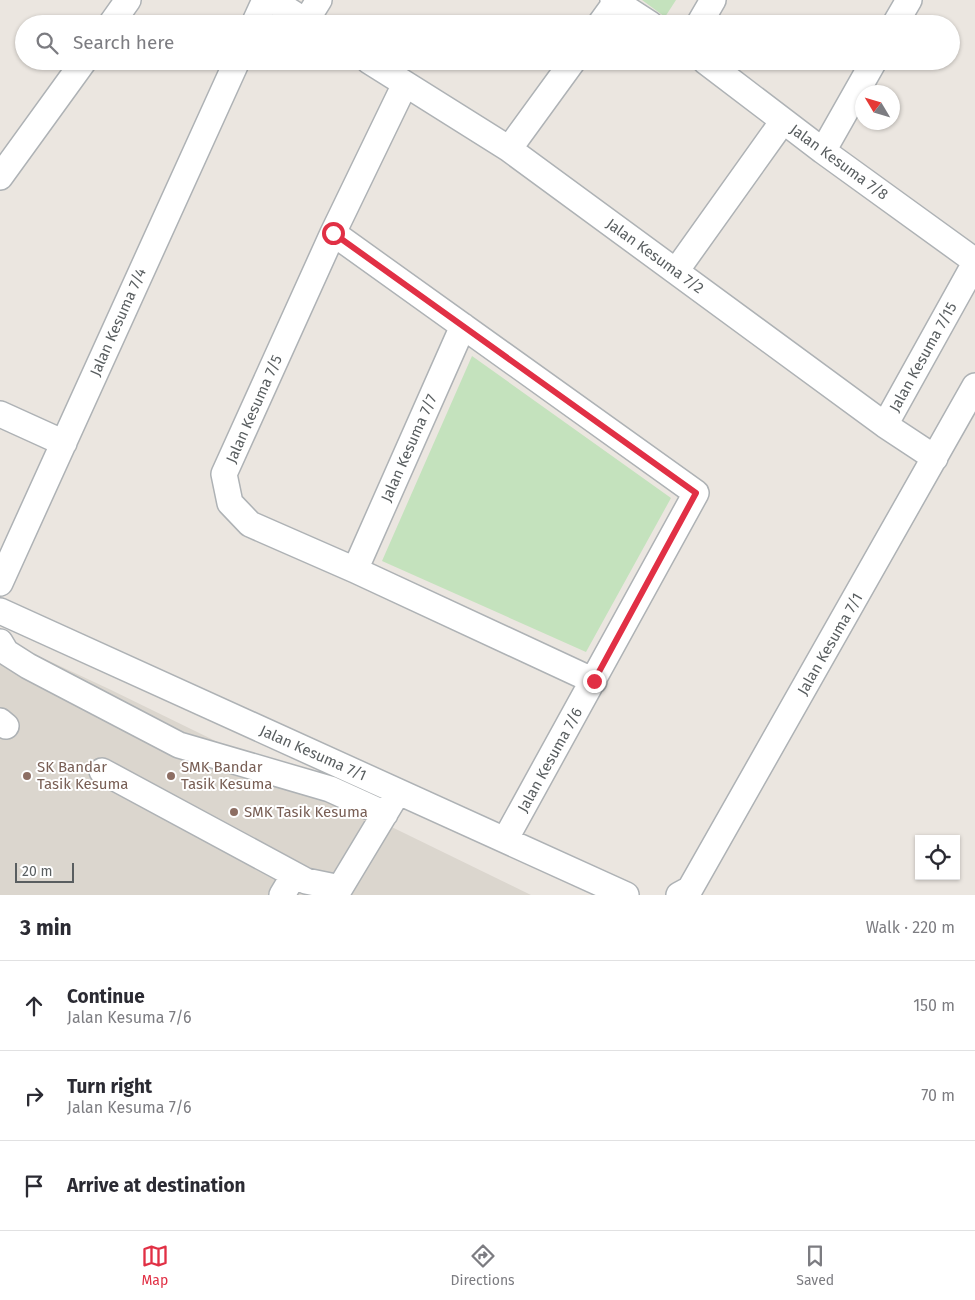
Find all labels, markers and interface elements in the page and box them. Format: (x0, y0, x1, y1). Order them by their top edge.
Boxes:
search box (15, 15, 960, 70)
icon: search (33, 29, 61, 57)
text: Search here (73, 31, 174, 54)
north arrow (855, 85, 900, 130)
street label: Jalan Kesuma 7/8 (786, 120, 892, 204)
street label: Jalan Kesuma 7/2 (603, 215, 707, 297)
route start (322, 222, 345, 245)
street label: Jalan Kesuma 7/4 (86, 265, 150, 379)
street label: Jalan Kesuma 7/15 (885, 299, 961, 415)
street label: Jalan Kesuma 7/5 (222, 352, 286, 466)
street label: Jalan Kesuma 7/7 (377, 391, 441, 505)
street label: Jalan Kesuma 7/1 (794, 590, 866, 698)
route end (583, 670, 606, 693)
street label: Jalan Kesuma 7/6 (514, 705, 586, 815)
street label: Jalan Kesuma 7/1 (257, 721, 369, 785)
place label: SK Bandar Tasik Kesuma (37, 758, 128, 793)
place label: SMK Bandar Tasik Kesuma (181, 758, 272, 793)
marker: SK Bandar Tasik Kesuma (21, 770, 33, 782)
marker: SMK Bandar Tasik Kesuma (165, 770, 177, 782)
place label: SMK Tasik Kesuma (244, 803, 368, 821)
marker: SMK Tasik Kesuma (228, 806, 240, 818)
map controls (915, 835, 960, 880)
button: locate (915, 835, 960, 880)
scale bar (15, 860, 74, 883)
text: 20 m (22, 863, 52, 880)
text: 3 min (20, 915, 72, 941)
text: Walk · 220 m (866, 918, 955, 937)
text: Continue (67, 985, 145, 1008)
icon: ahead (20, 992, 48, 1020)
text: 150 m (913, 996, 955, 1015)
text: Jalan Kesuma 7/6 (67, 1008, 192, 1027)
text: Turn right (67, 1075, 152, 1098)
icon: right (20, 1082, 48, 1110)
text: 70 m (921, 1086, 955, 1105)
text: Jalan Kesuma 7/6 (67, 1098, 192, 1117)
icon: arrive (20, 1172, 48, 1200)
text: Arrive at destination (67, 1174, 246, 1197)
tab: Map (141, 1242, 169, 1289)
tab: Directions (450, 1242, 515, 1289)
tab: Saved (796, 1242, 834, 1289)

